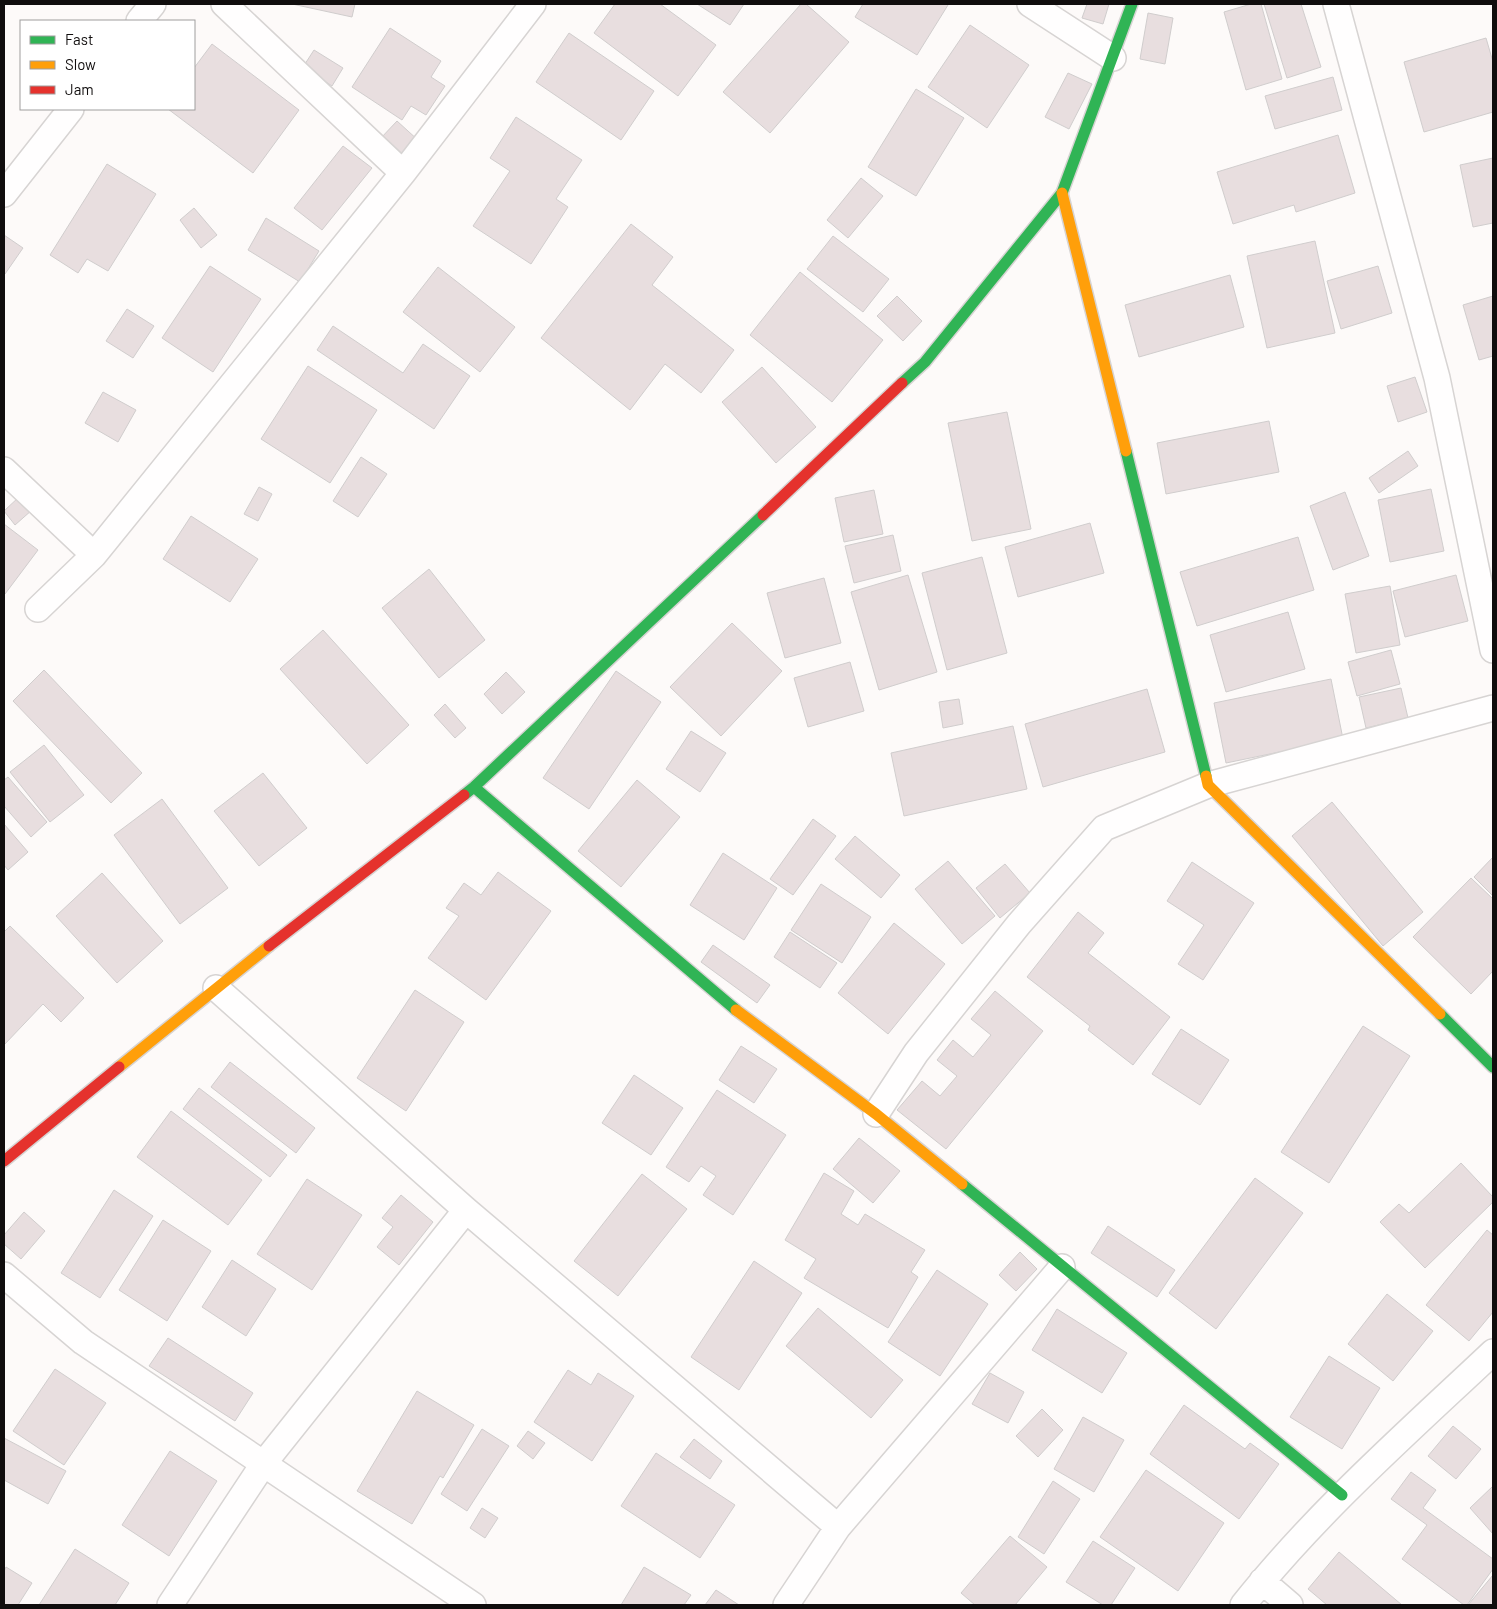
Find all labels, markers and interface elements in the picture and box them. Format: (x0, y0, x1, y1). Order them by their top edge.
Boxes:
legend (20, 20, 195, 110)
text: Fast (65, 30, 93, 48)
text: Slow (65, 55, 96, 73)
text: Jam (65, 80, 94, 98)

